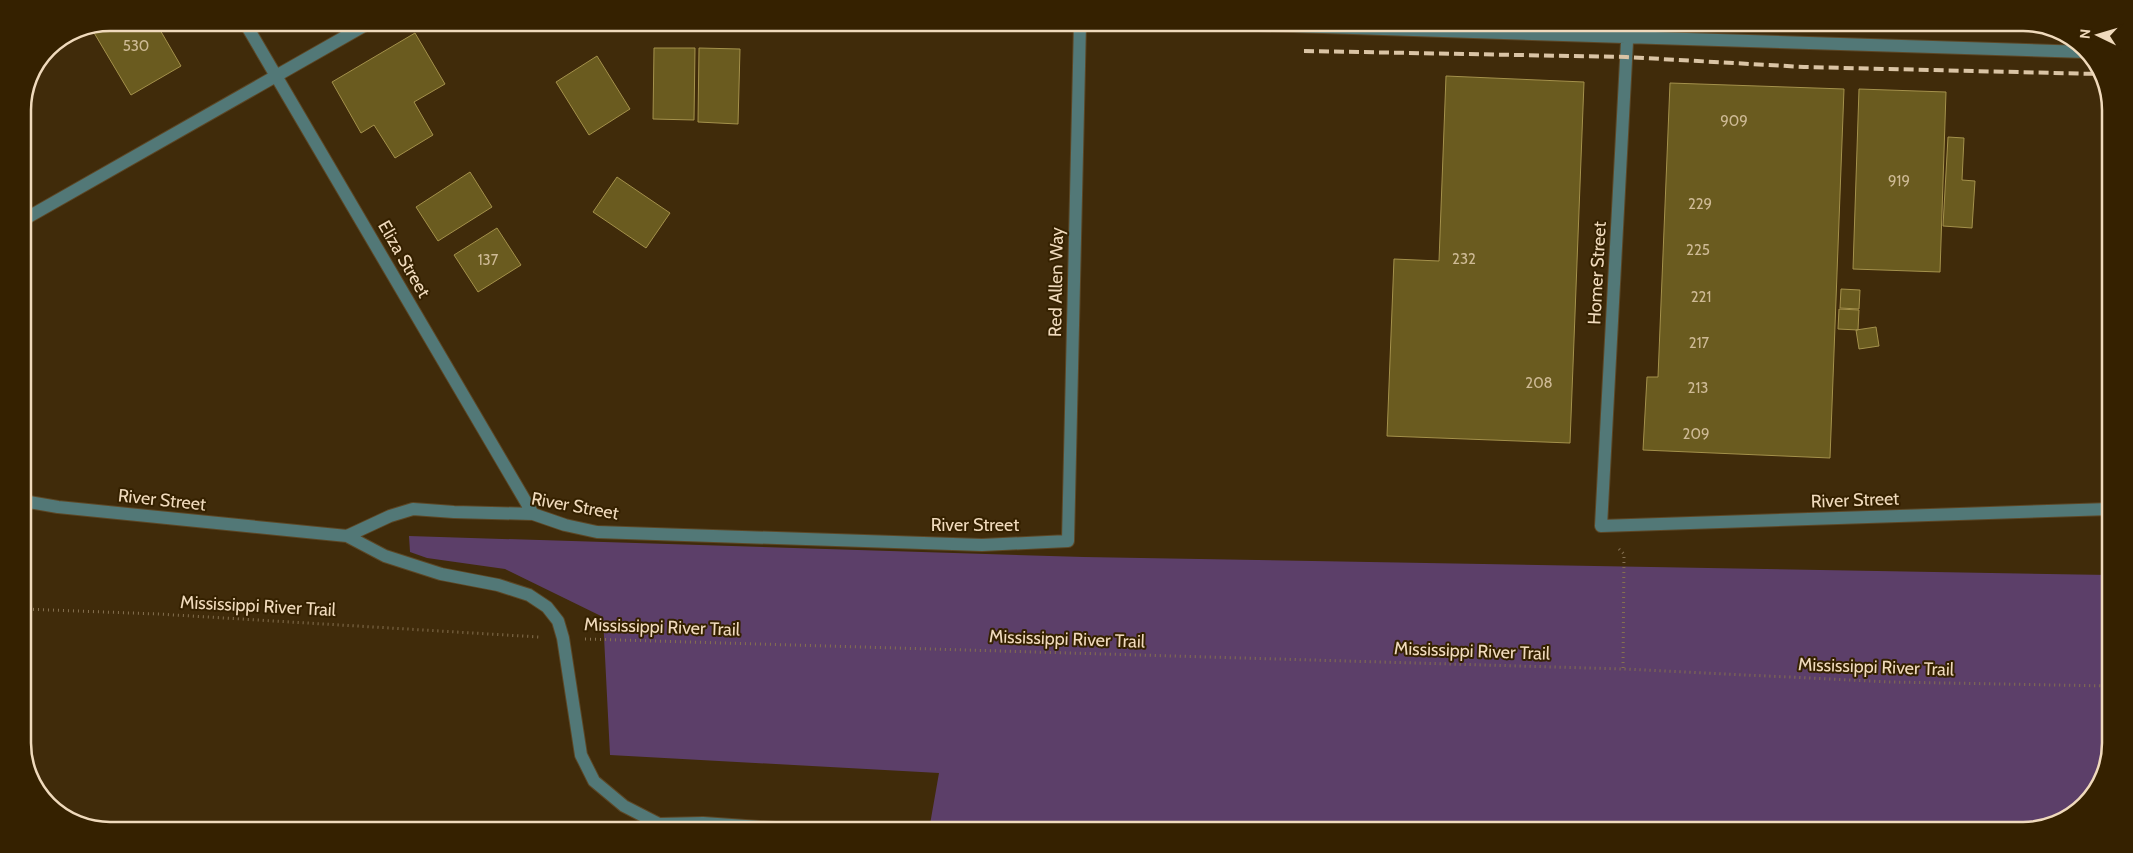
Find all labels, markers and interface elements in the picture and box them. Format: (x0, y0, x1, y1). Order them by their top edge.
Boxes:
north arrow (2073, 10, 2123, 60)
text: N (2076, 28, 2094, 40)
house number: 530 (123, 37, 149, 55)
house number: 909 (1720, 112, 1748, 130)
house number: 919 (1888, 172, 1910, 190)
house number: 229 (1688, 195, 1712, 213)
street label: Eliza Street (373, 216, 435, 302)
street label: Homer Street (1583, 221, 1611, 325)
street label: Red Allen Way (1044, 227, 1068, 337)
house number: 225 (1686, 241, 1710, 259)
house number: 232 (1452, 250, 1476, 268)
house number: 137 (478, 251, 499, 269)
house number: 221 (1691, 288, 1711, 306)
house number: 217 (1689, 334, 1710, 352)
house number: 208 (1525, 374, 1553, 392)
house number: 213 (1688, 379, 1708, 397)
house number: 209 (1683, 425, 1709, 443)
street label: River Street (117, 484, 207, 516)
street label: River Street (530, 487, 620, 525)
street label: River Street (1810, 487, 1900, 513)
street label: River Street (931, 514, 1019, 536)
street label: Mississippi River Trail (179, 591, 337, 621)
street label: Mississippi River Trail (584, 613, 741, 641)
street label: Mississippi River Trail (989, 625, 1146, 653)
street label: Mississippi River Trail (1394, 637, 1551, 665)
street label: Mississippi River Trail (1798, 653, 1955, 681)

